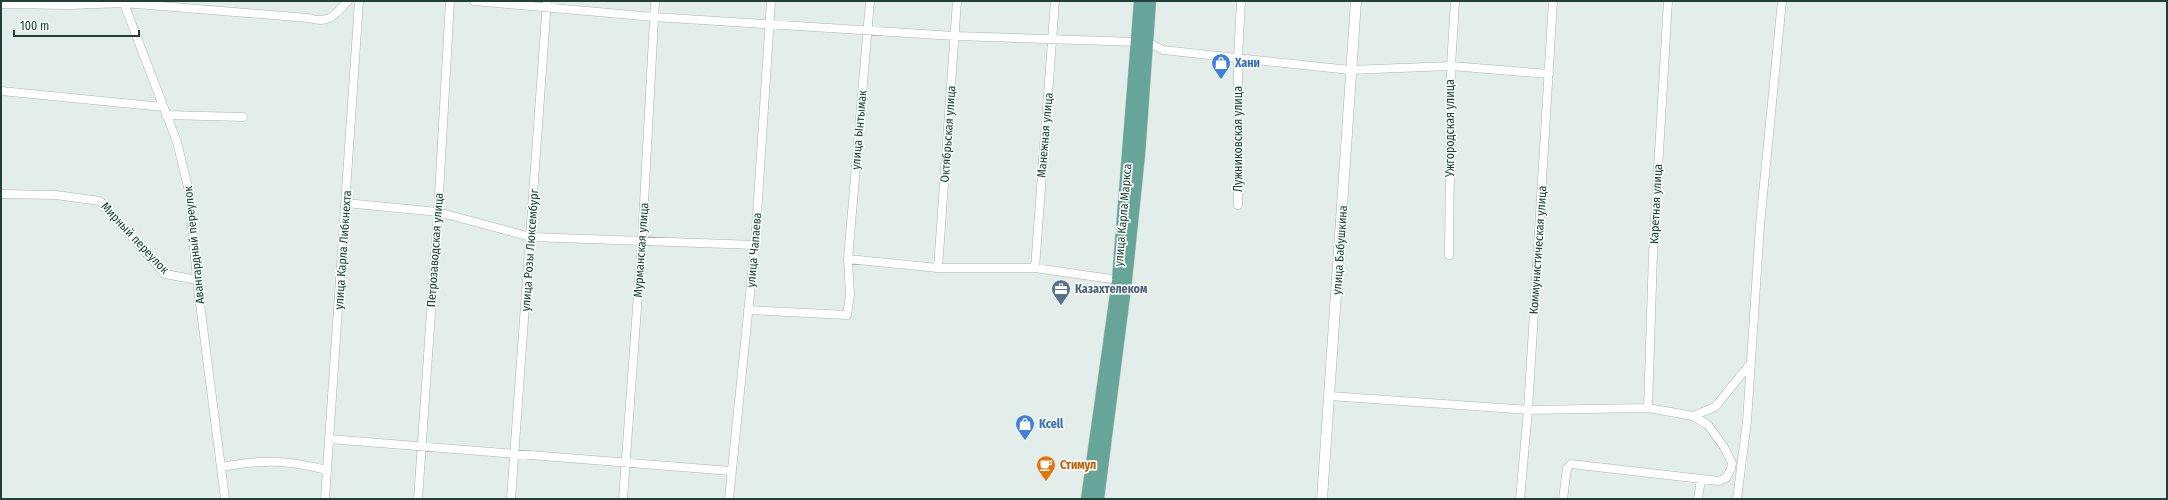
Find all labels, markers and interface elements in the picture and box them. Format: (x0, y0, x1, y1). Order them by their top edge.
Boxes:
scale bar (14, 12, 139, 38)
text: 100 m (20, 19, 49, 33)
shop icon: Хани (1210, 52, 1232, 80)
place label: Хани (1234, 56, 1260, 70)
street label: Ужгородская улица (1443, 79, 1457, 178)
street label: Октябрьская улица (938, 85, 958, 183)
street label: Лужниковская улица (1231, 86, 1245, 192)
street label: улица Ынтымак (849, 89, 869, 170)
street label: Манежная улица (1034, 92, 1056, 178)
street label: улица Карла Маркса (1112, 163, 1134, 267)
street label: Каретная улица (1647, 163, 1665, 244)
street label: Авангардный переулок (181, 185, 207, 305)
street label: Коммунистическая улица (1527, 185, 1549, 315)
street label: улица Розы Люксембург (519, 188, 541, 312)
street label: улица Карла Либкнехта (332, 190, 354, 310)
street label: Петрозаводская улица (424, 192, 446, 308)
street label: Мирный переулок (98, 199, 172, 277)
street label: Мурманская улица (631, 202, 651, 298)
street label: улица Бабушкина (1330, 205, 1350, 295)
street label: улица Чапаева (744, 212, 764, 288)
office icon: Казахтелеком (1050, 278, 1072, 306)
place label: Казахтелеком (1075, 282, 1148, 296)
shop icon: Kcell (1014, 413, 1036, 441)
place label: Kcell (1039, 417, 1064, 431)
cafe icon: Стимул (1035, 454, 1057, 482)
place label: Стимул (1060, 458, 1096, 472)

